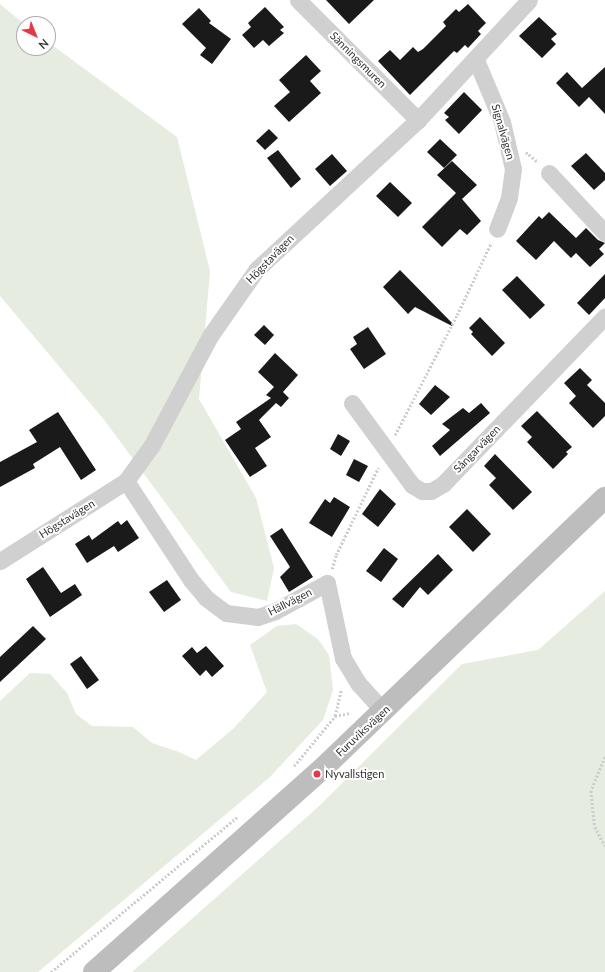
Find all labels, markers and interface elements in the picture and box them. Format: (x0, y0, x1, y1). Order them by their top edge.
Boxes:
north arrow (16, 16, 56, 56)
street label: Sänningsmuren (327, 29, 389, 91)
text: N (36, 37, 51, 52)
street label: Signalvägen (489, 103, 517, 161)
street label: Högstavägen (243, 232, 297, 286)
street label: Sångarvägen (451, 422, 503, 476)
street label: Högstavägen (37, 497, 97, 541)
street label: Hällvägen (266, 585, 314, 619)
street label: Furuviksvägen (333, 703, 393, 759)
place label: Nyvallstigen (325, 767, 384, 781)
marker: Nyvallstigen (312, 769, 322, 779)

